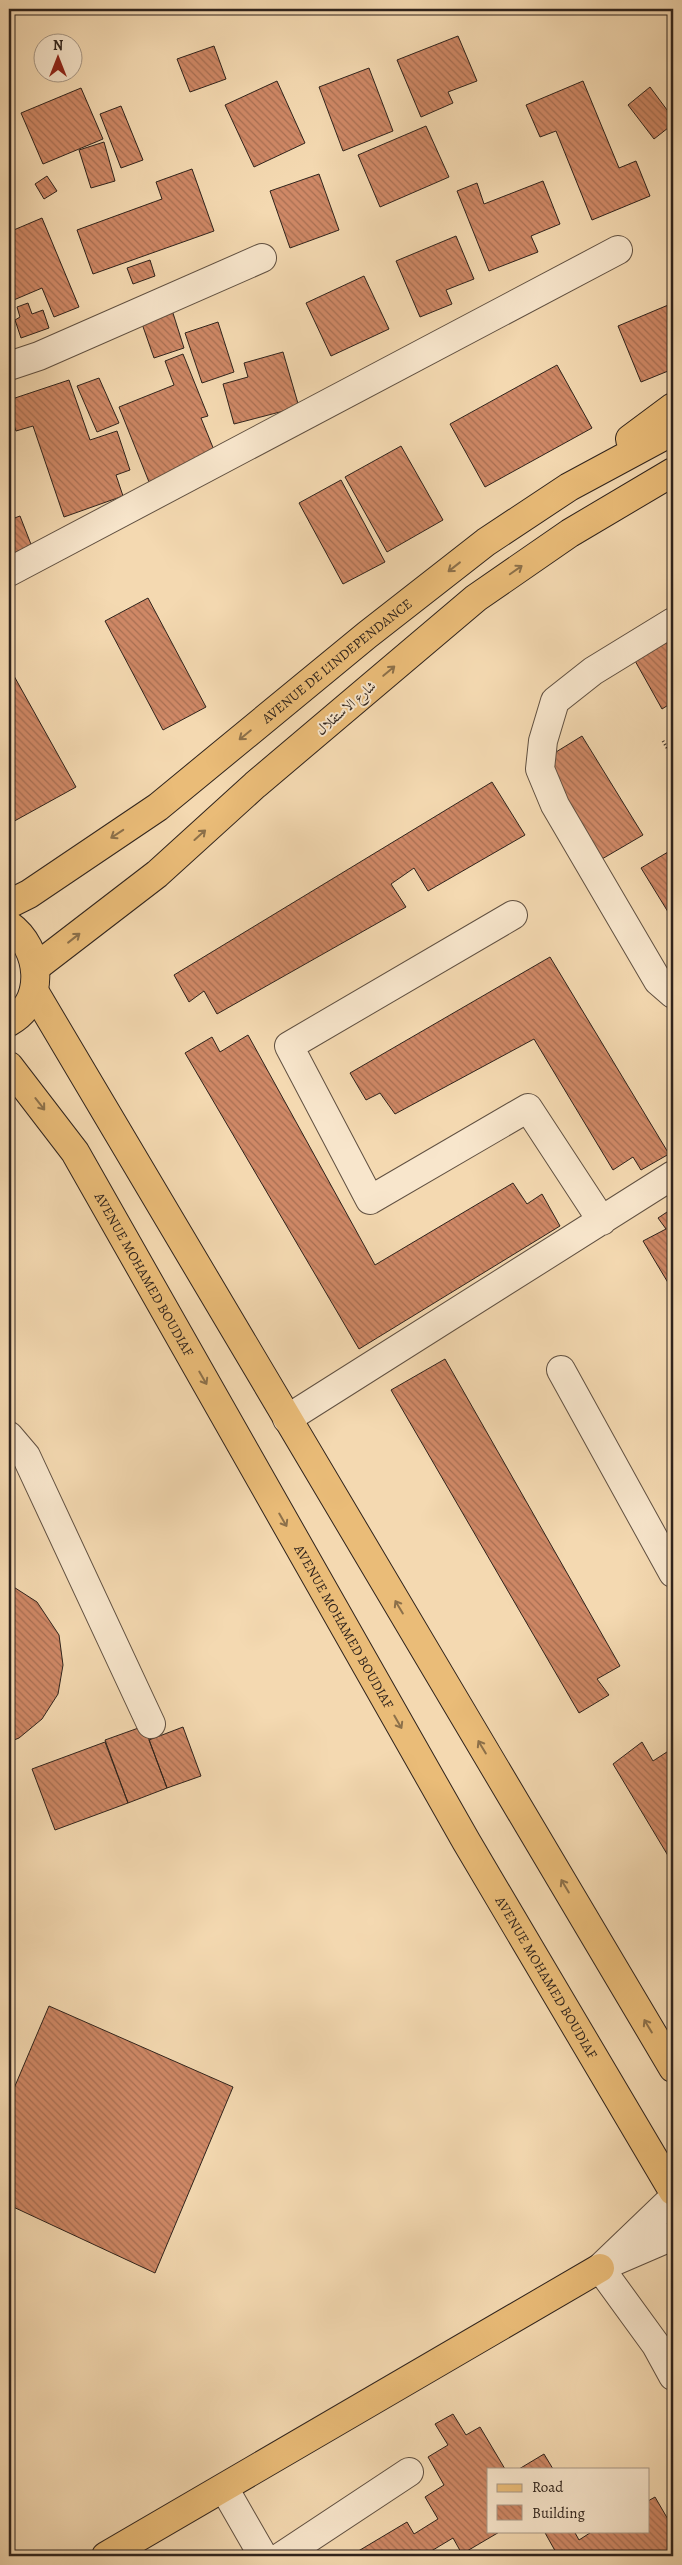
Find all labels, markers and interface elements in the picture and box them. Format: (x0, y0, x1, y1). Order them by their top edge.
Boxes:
north arrow (32, 32, 82, 82)
text: N (53, 36, 63, 55)
one-way arrow (448, 562, 461, 573)
one-way arrow (509, 565, 523, 575)
street label: AVENUE DE L'INDEPENDANCE (257, 594, 416, 728)
one-way arrow (382, 665, 395, 676)
street label: شارع الاستقلال (312, 677, 381, 741)
one-way arrow (239, 729, 252, 740)
one-way arrow (110, 829, 124, 839)
one-way arrow (194, 829, 207, 841)
one-way arrow (68, 932, 81, 943)
one-way arrow (34, 1097, 45, 1110)
street label: AVENUE MOHAMED BOUDIAF (90, 1188, 198, 1360)
one-way arrow (199, 1371, 209, 1385)
one-way arrow (279, 1512, 289, 1526)
street label: AVENUE MOHAMED BOUDIAF (290, 1540, 398, 1712)
one-way arrow (393, 1601, 403, 1615)
one-way arrow (394, 1714, 403, 1729)
one-way arrow (476, 1740, 486, 1754)
one-way arrow (559, 1880, 569, 1894)
street label: AVENUE MOHAMED BOUDIAF (491, 1892, 602, 2062)
one-way arrow (643, 2019, 653, 2033)
legend (487, 2468, 650, 2532)
text: Road (532, 2477, 564, 2497)
text: Building (532, 2503, 585, 2523)

